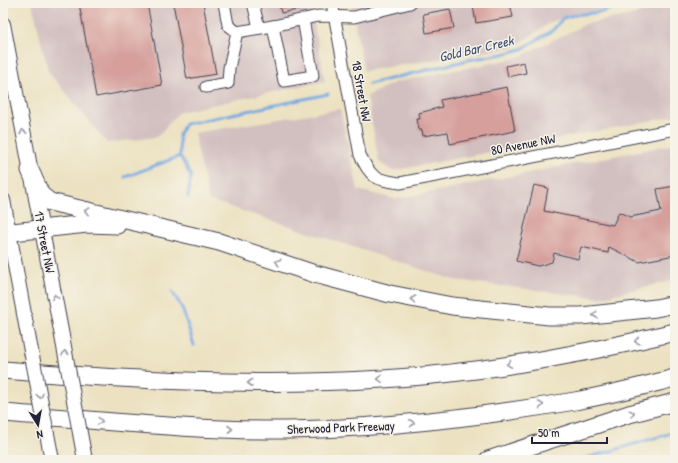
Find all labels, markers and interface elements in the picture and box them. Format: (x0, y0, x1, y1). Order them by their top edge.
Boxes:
water label: Gold Bar Creek (437, 30, 516, 66)
street label: 18 Street NW (348, 59, 376, 123)
one-way arrow (19, 128, 28, 135)
street label: 80 Avenue NW (489, 129, 557, 159)
one-way arrow (83, 207, 90, 215)
street label: 17 Street NW (30, 210, 60, 274)
one-way arrow (275, 258, 282, 267)
one-way arrow (51, 294, 60, 300)
one-way arrow (410, 295, 417, 304)
one-way arrow (592, 310, 598, 319)
one-way arrow (634, 336, 640, 344)
one-way arrow (61, 350, 70, 356)
one-way arrow (506, 359, 512, 368)
one-way arrow (377, 375, 383, 384)
one-way arrow (247, 379, 253, 387)
one-way arrow (35, 393, 43, 399)
one-way arrow (538, 401, 544, 410)
north arrow (18, 405, 58, 445)
one-way arrow (628, 409, 635, 418)
street label: Sherwood Park Freeway (287, 416, 396, 438)
one-way arrow (97, 417, 103, 426)
one-way arrow (409, 419, 415, 428)
scale bar (532, 419, 607, 445)
text: 50 m (538, 424, 559, 441)
one-way arrow (227, 425, 233, 433)
text: N (36, 427, 44, 442)

